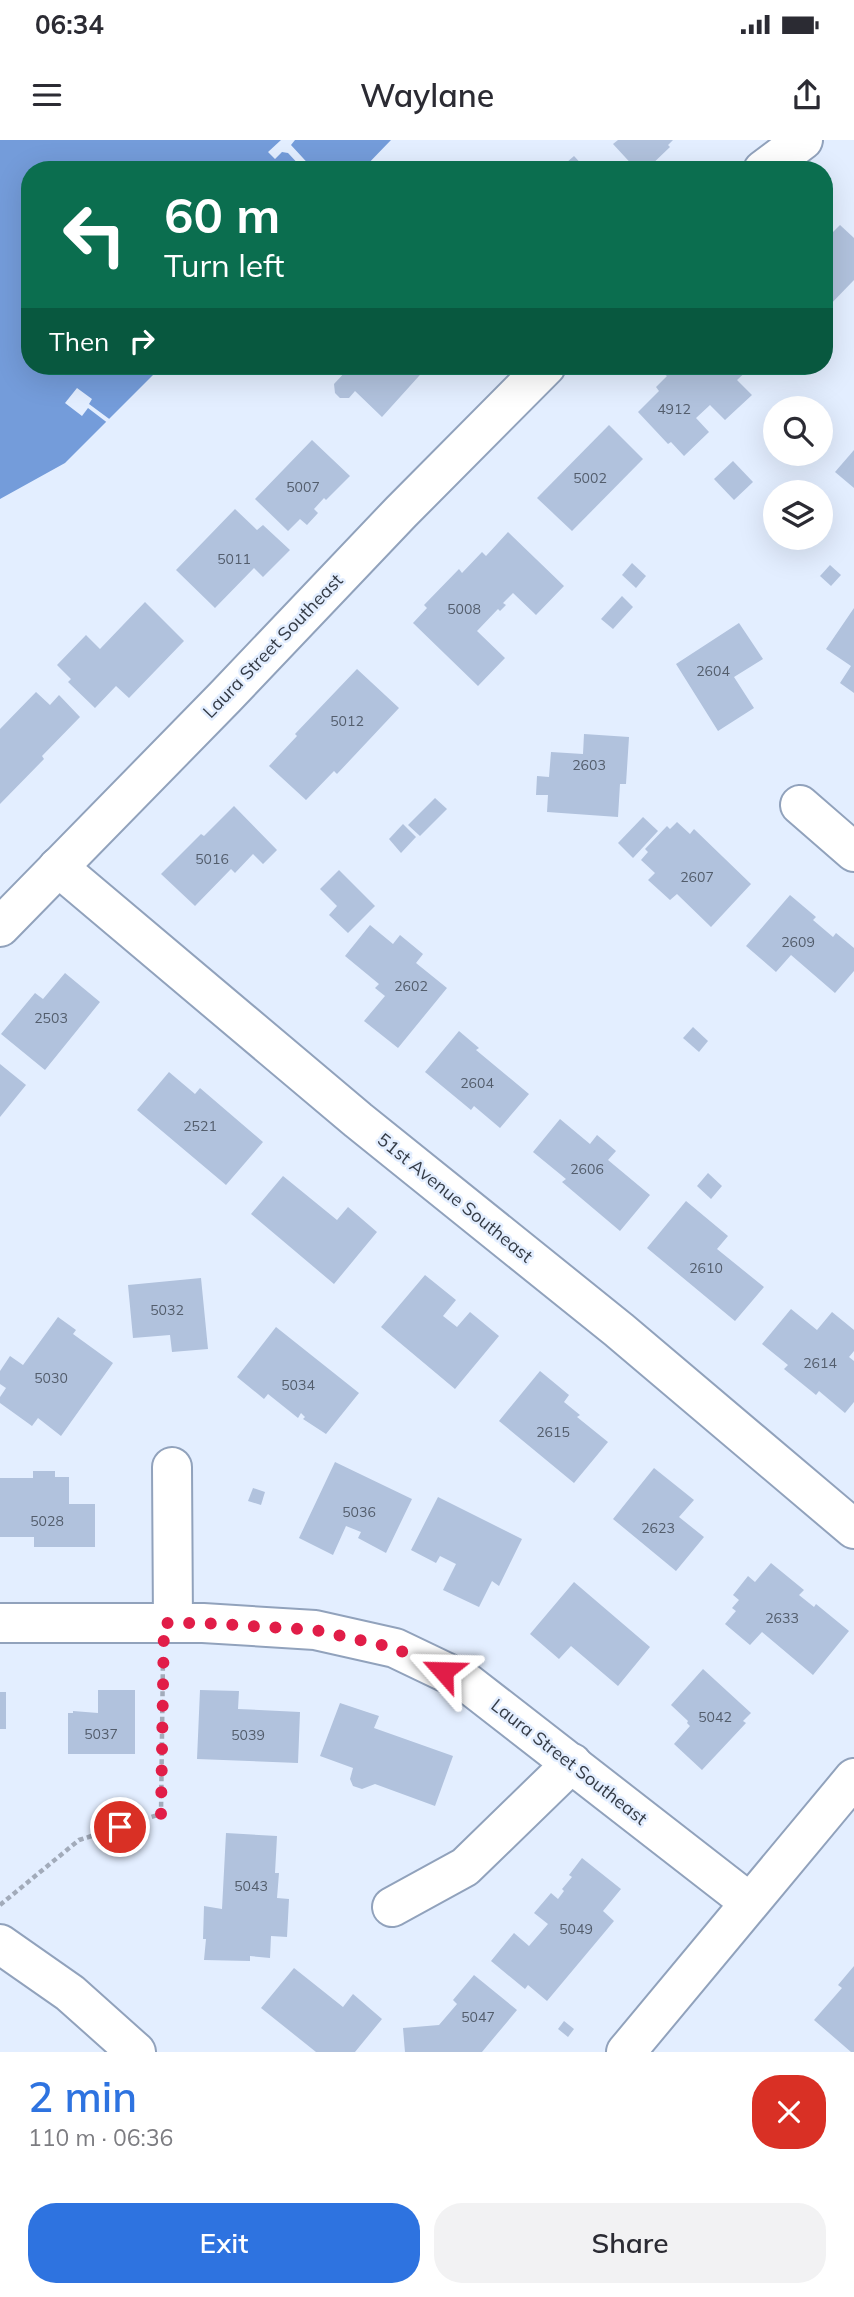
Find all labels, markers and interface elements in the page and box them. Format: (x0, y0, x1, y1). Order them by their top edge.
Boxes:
text: 06:34 (35, 8, 104, 41)
text: Waylane (360, 75, 494, 115)
icon: menu (28, 76, 66, 114)
icon: share (788, 76, 826, 114)
text: 60 m (164, 184, 280, 245)
icon: left (49, 189, 140, 280)
text: Turn left (164, 245, 284, 285)
icon: right (123, 322, 161, 360)
text: Then (49, 325, 109, 358)
map controls (763, 396, 833, 550)
button: search (763, 396, 833, 466)
house number: 4912 (657, 400, 691, 418)
house number: 5002 (573, 469, 607, 487)
house number: 5007 (286, 478, 320, 496)
button: layers (763, 480, 833, 550)
house number: 5011 (217, 550, 251, 568)
street label: Laura Street Southeast (198, 569, 348, 723)
house number: 5008 (447, 600, 481, 618)
house number: 2604 (696, 662, 730, 680)
house number: 5012 (330, 712, 364, 730)
house number: 2603 (572, 756, 606, 774)
house number: 5016 (195, 850, 229, 868)
house number: 2607 (680, 868, 714, 886)
house number: 2609 (781, 933, 815, 951)
house number: 2602 (394, 977, 428, 995)
house number: 2503 (34, 1009, 68, 1027)
house number: 2604 (460, 1074, 494, 1092)
house number: 2521 (183, 1117, 217, 1135)
street label: 51st Avenue Southeast (373, 1128, 538, 1267)
house number: 2606 (570, 1160, 604, 1178)
house number: 2610 (689, 1259, 723, 1277)
house number: 5032 (150, 1301, 184, 1319)
house number: 2614 (803, 1354, 837, 1372)
house number: 5030 (34, 1369, 68, 1387)
house number: 5034 (281, 1376, 315, 1394)
house number: 2615 (536, 1423, 570, 1441)
house number: 5036 (342, 1503, 376, 1521)
house number: 5028 (30, 1512, 64, 1530)
house number: 2623 (641, 1519, 675, 1537)
house number: 2633 (765, 1609, 799, 1627)
position arrow (406, 1634, 480, 1708)
street label: Laura Street Southeast (487, 1693, 652, 1830)
house number: 5042 (698, 1708, 732, 1726)
house number: 5037 (84, 1725, 118, 1743)
house number: 5039 (231, 1726, 265, 1744)
pin (90, 1797, 150, 1857)
icon: arrive (101, 1808, 139, 1846)
house number: 5043 (234, 1877, 268, 1895)
house number: 5049 (559, 1920, 593, 1938)
house number: 5047 (461, 2008, 495, 2026)
text: 2 min (28, 2070, 137, 2123)
button: close (752, 2075, 826, 2149)
text: 110 m · 06:36 (28, 2123, 173, 2152)
button: Exit (28, 2203, 420, 2283)
button: Share (434, 2203, 826, 2283)

